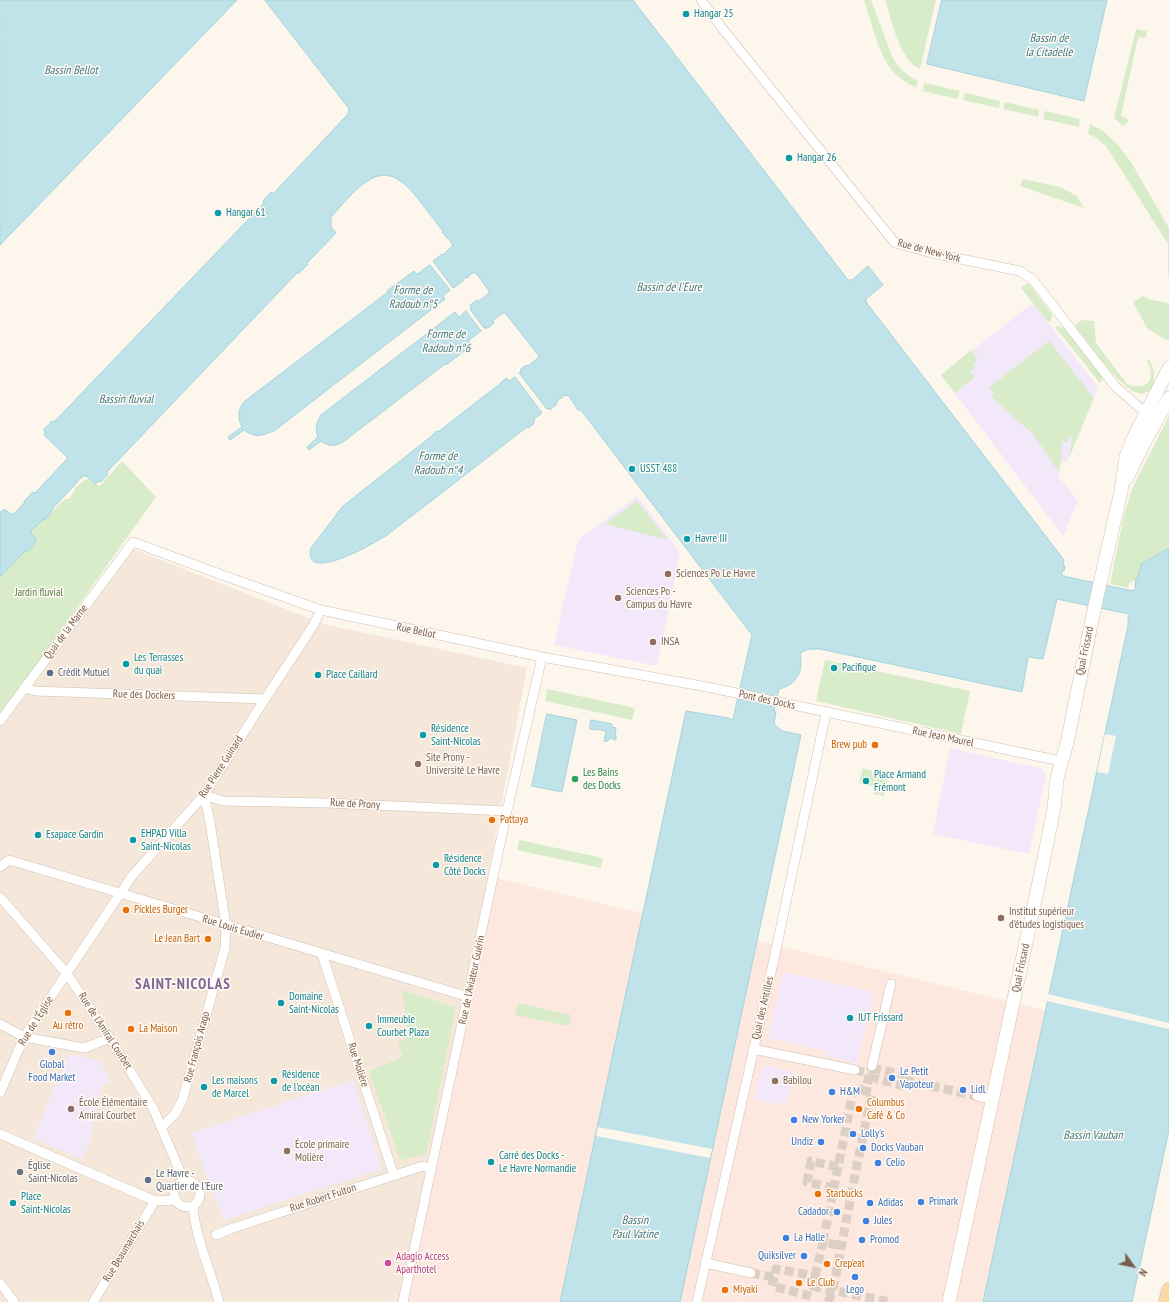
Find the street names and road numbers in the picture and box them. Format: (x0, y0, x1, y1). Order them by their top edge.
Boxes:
street label: Rue de New-York (896, 236, 962, 266)
street label: Quai de la Marne (41, 602, 91, 662)
street label: Rue Bellot (395, 620, 437, 642)
street label: Quai Frissard (1073, 625, 1097, 677)
street label: Rue des Dockers (113, 687, 175, 703)
street label: Pont des Docks (738, 688, 796, 712)
street label: Rue Jean Maurel (911, 724, 975, 750)
street label: Rue Pierre Guinard (196, 734, 246, 800)
street label: Rue de Prony (330, 796, 380, 812)
street label: Rue Louis Eudier (201, 912, 265, 944)
street label: Rue de l'Aviateur Guérin (456, 934, 488, 1026)
street label: Quai Frissard (1009, 942, 1033, 994)
street label: Quai des Antilles (749, 975, 777, 1041)
street label: Rue de l'Amiral Courbet (75, 990, 135, 1072)
street label: Rue de l'Église (16, 994, 56, 1048)
street label: Rue François Arago (181, 1010, 213, 1084)
street label: Rue Molière (345, 1041, 371, 1089)
street label: Rue Robert Fulton (288, 1181, 358, 1215)
street label: Rue Beaumarchais (100, 1218, 148, 1284)

